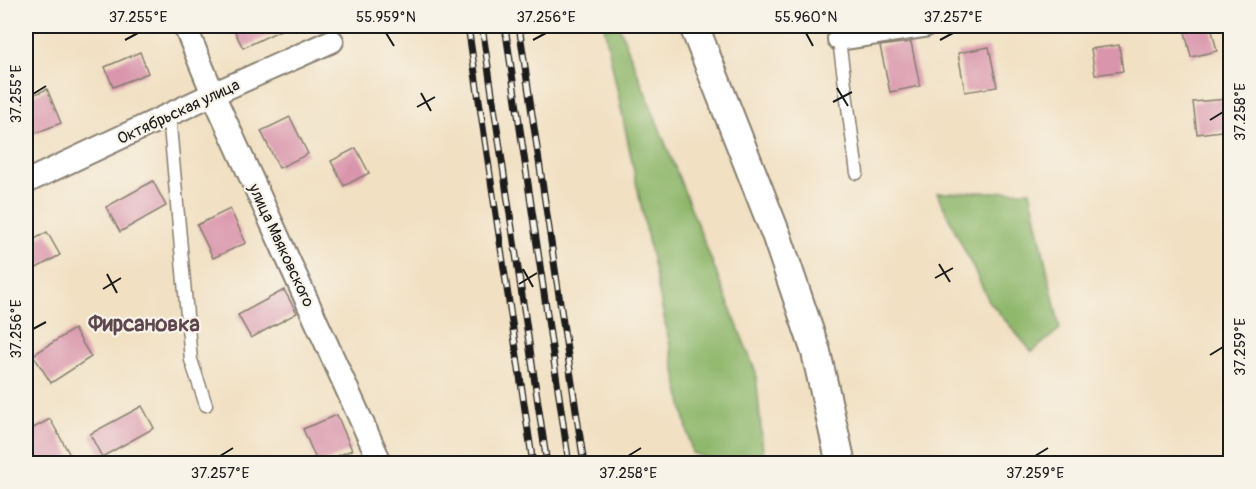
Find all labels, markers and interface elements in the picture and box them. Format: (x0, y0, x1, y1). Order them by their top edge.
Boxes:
text: 37.255°E (109, 8, 168, 27)
text: 55.959°N (356, 8, 416, 27)
text: 37.256°E (516, 8, 576, 27)
text: 55.960°N (775, 8, 837, 27)
text: 37.257°E (924, 8, 982, 27)
text: 37.255°E (7, 64, 26, 123)
street label: Октябрьская улица (114, 75, 243, 149)
text: 37.258°E (1231, 83, 1250, 141)
street label: улица Маяковского (243, 180, 319, 311)
text: 37.256°E (7, 299, 26, 359)
district label: Фирсановка (87, 310, 200, 338)
text: 37.259°E (1231, 318, 1250, 376)
text: 37.257°E (191, 464, 249, 483)
text: 37.258°E (599, 464, 657, 483)
text: 37.259°E (1006, 464, 1064, 483)

